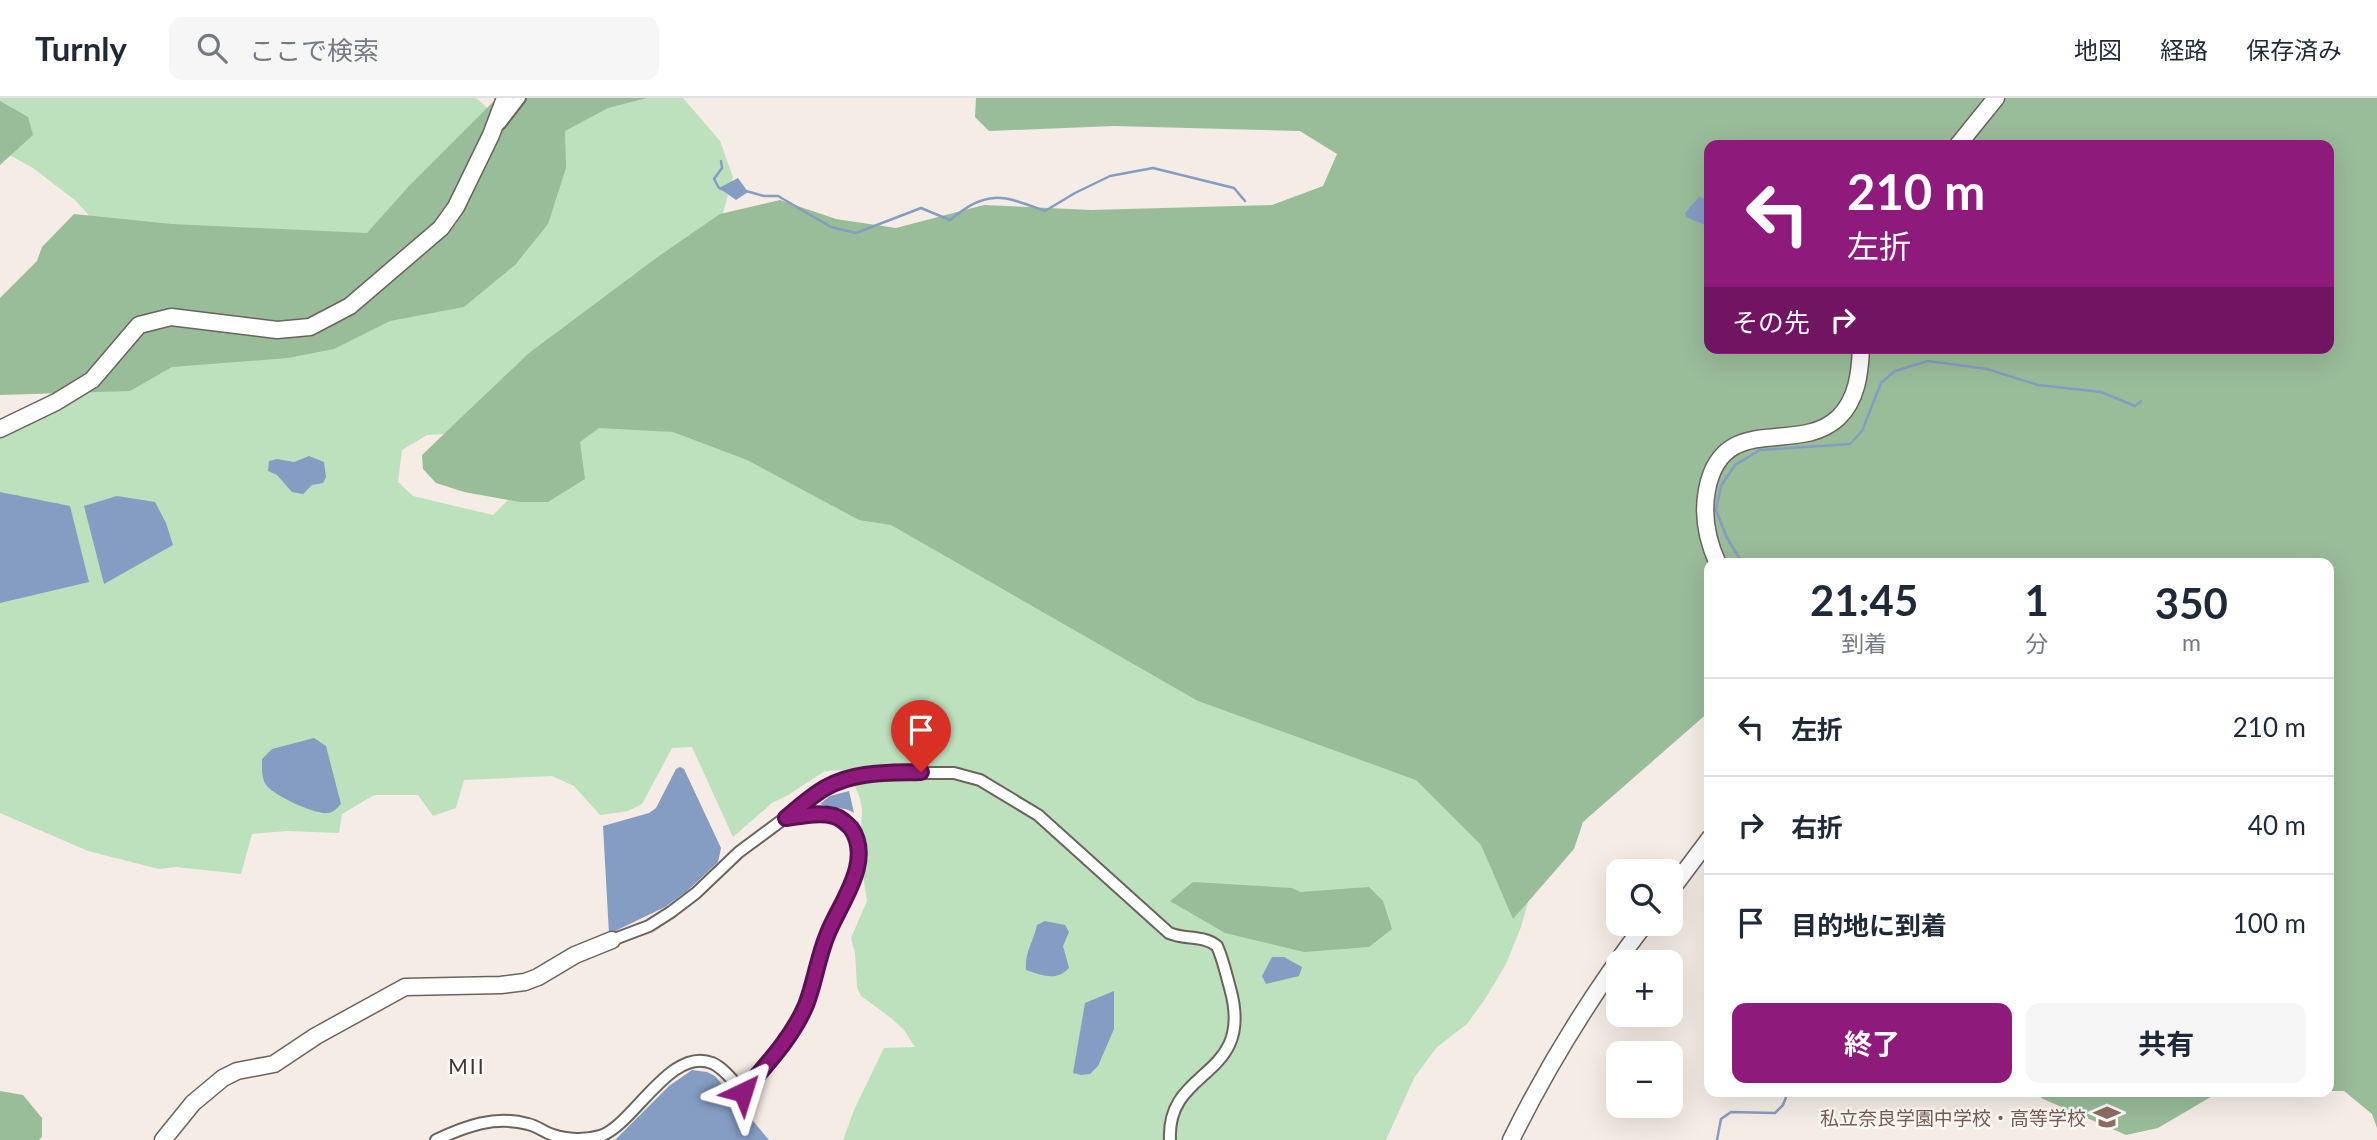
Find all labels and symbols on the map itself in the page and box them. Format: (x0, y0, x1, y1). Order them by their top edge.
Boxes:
pin (891, 700, 951, 772)
district label: MII (448, 1053, 486, 1078)
position arrow (706, 1055, 780, 1129)
school or university icon: 私立奈良学園中学校・高等学校 (2092, 1102, 2122, 1132)
place label: 私立奈良学園中学校・高等学校 (1820, 1106, 2086, 1129)

